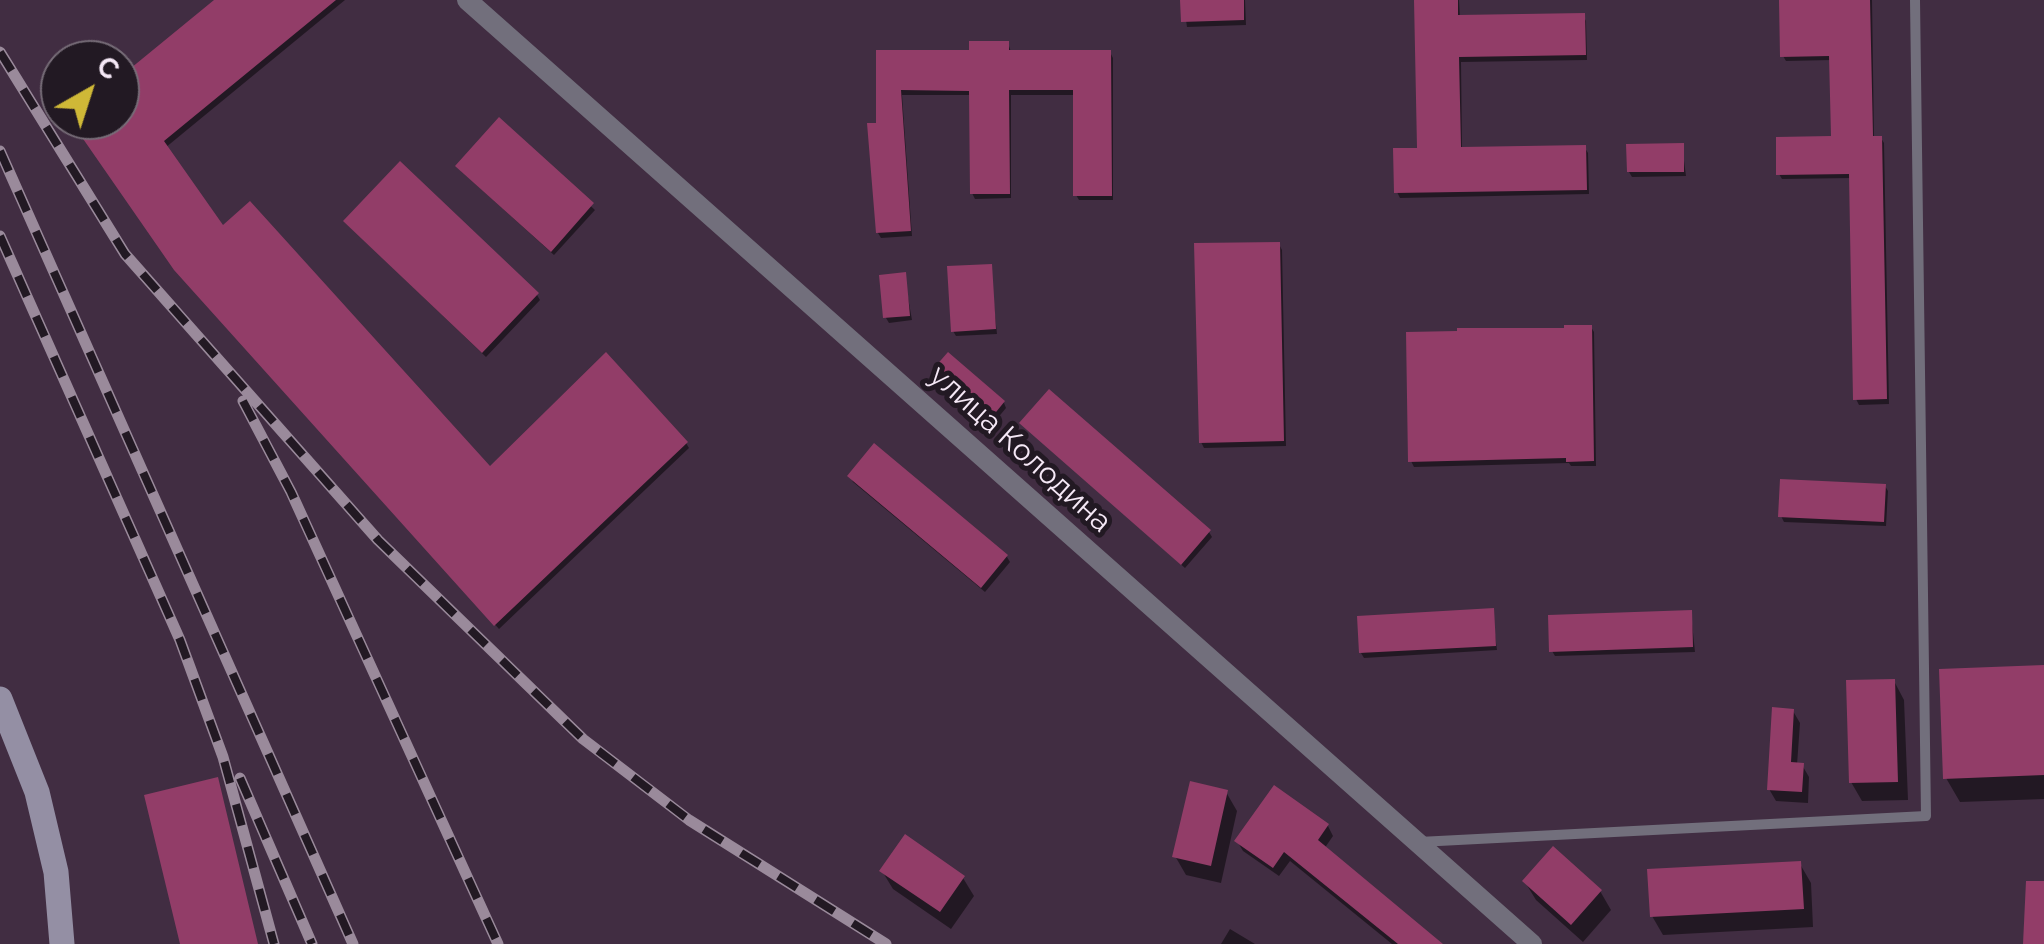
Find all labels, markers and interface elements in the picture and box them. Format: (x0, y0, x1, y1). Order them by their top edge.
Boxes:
north arrow (40, 40, 140, 140)
text: С (90, 49, 126, 87)
street label: улица Колодина (922, 358, 1118, 540)

